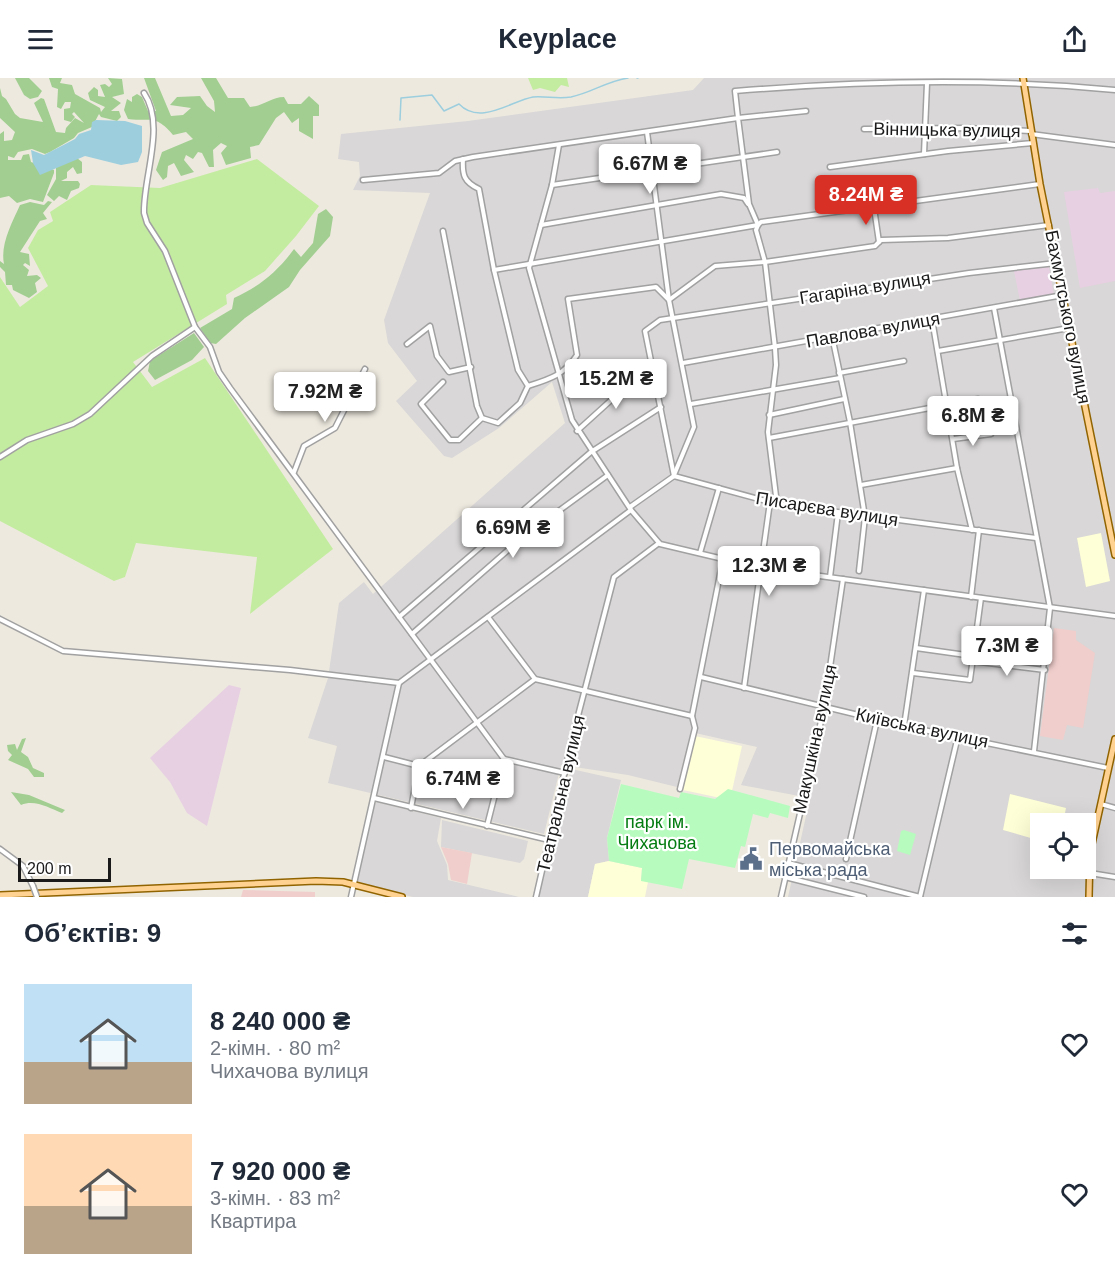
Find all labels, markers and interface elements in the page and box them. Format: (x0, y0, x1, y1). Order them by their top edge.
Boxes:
icon: menu (24, 23, 57, 56)
icon: share (1058, 23, 1091, 56)
text: Keyplace (498, 24, 617, 54)
street label: Вінницька вулиця (873, 119, 1021, 141)
pin: 6.67M ₴ (595, 144, 705, 195)
text: 6.67M ₴ (613, 152, 687, 174)
pin: 8.24M ₴ (811, 175, 921, 226)
text: 8.24M ₴ (829, 183, 903, 205)
street label: Бахмутського вулиця (1041, 228, 1095, 406)
street label: Гагаріна вулиця (798, 268, 932, 308)
street label: Павлова вулиця (805, 308, 941, 352)
pin: 15.2M ₴ (561, 359, 671, 410)
text: 15.2M ₴ (579, 367, 653, 389)
pin: 7.92M ₴ (270, 372, 380, 423)
text: 7.92M ₴ (288, 380, 362, 402)
pin: 6.8M ₴ (924, 396, 1022, 447)
text: 6.8M ₴ (941, 404, 1005, 426)
street label: Писарєва вулиця (754, 488, 900, 530)
pin: 6.69M ₴ (458, 508, 568, 559)
text: 6.69M ₴ (476, 516, 550, 538)
pin: 12.3M ₴ (714, 546, 824, 597)
text: 12.3M ₴ (732, 554, 806, 576)
pin: 7.3M ₴ (958, 626, 1056, 677)
text: 7.3M ₴ (975, 634, 1039, 656)
street label: Макушкіна вулиця (789, 663, 841, 815)
street label: Київська вулиця (854, 704, 990, 752)
street label: Театральна вулиця (533, 713, 589, 875)
pin: 6.74M ₴ (408, 759, 518, 810)
text: 6.74M ₴ (426, 767, 500, 789)
park label: парк ім. Чихачова (617, 812, 698, 853)
map controls (1030, 813, 1096, 879)
button: locate (1030, 813, 1096, 879)
place label: Первомайська міська рада (769, 839, 891, 880)
public building icon: Первомайська міська рада (738, 846, 764, 872)
scale bar (18, 855, 111, 882)
text: 200 m (27, 860, 71, 877)
icon: filters (1058, 917, 1091, 950)
text: Об’єктів: 9 (24, 918, 161, 948)
text: 8 240 000 ₴ (210, 1006, 350, 1036)
icon: home (72, 1008, 144, 1080)
icon: heart (1058, 1028, 1091, 1061)
text: 2-кімн. · 80 m² (210, 1037, 340, 1059)
text: Чихачова вулиця (210, 1060, 368, 1082)
text: 7 920 000 ₴ (210, 1156, 350, 1186)
icon: home (72, 1158, 144, 1230)
icon: heart (1058, 1178, 1091, 1211)
text: 3-кімн. · 83 m² (210, 1187, 340, 1209)
text: Квартира (210, 1210, 296, 1232)

